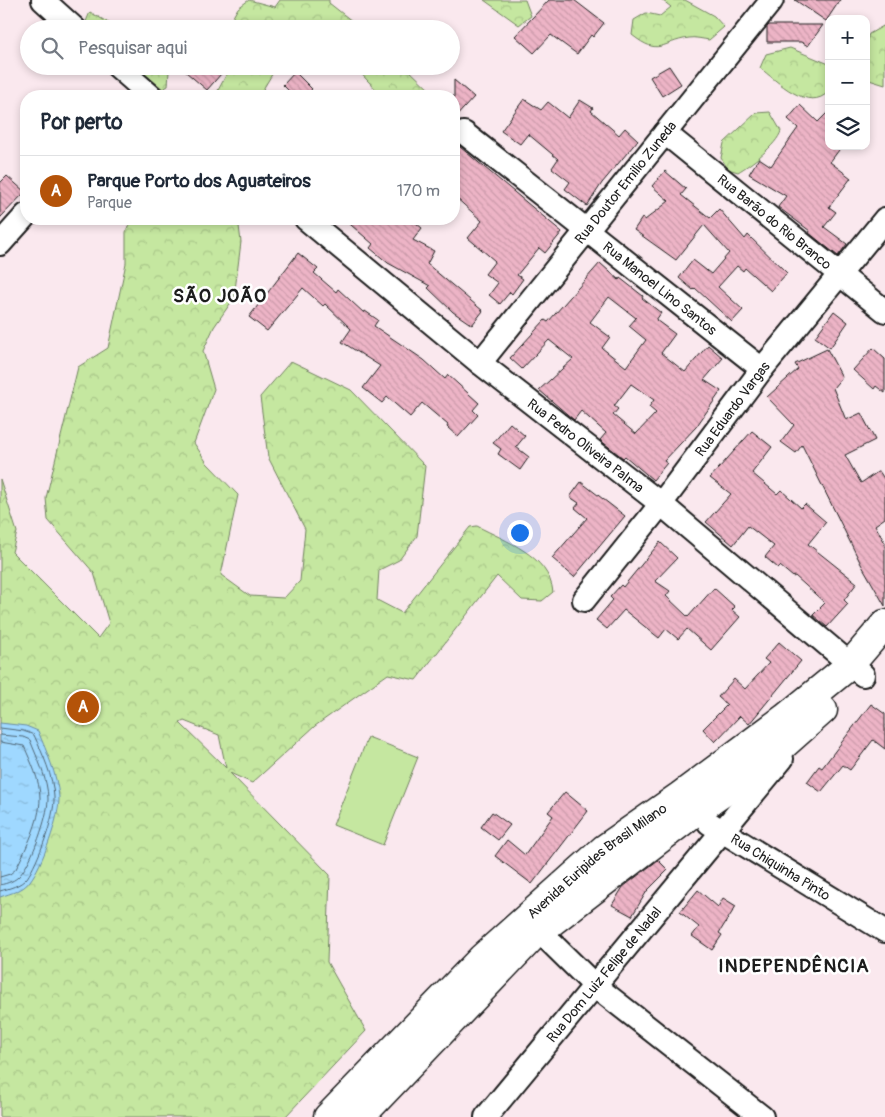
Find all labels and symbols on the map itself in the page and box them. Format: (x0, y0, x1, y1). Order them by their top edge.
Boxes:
street label: Rua Doutor Emilio Zuneda (571, 117, 680, 247)
street label: Rua Barão do Rio Branco (714, 170, 836, 273)
street label: Rua Manoel Lino Santos (600, 238, 721, 339)
district label: SÃO JOÃO (173, 284, 267, 308)
street label: Rua Eduardo Vargas (691, 357, 774, 460)
street label: Rua Pedro Oliveira Palma (524, 395, 647, 496)
your location (507, 520, 533, 546)
pin: A (67, 688, 99, 726)
street label: Avenida Euripides Brasil Milano (524, 799, 670, 922)
street label: Rua Chiquinha Pinto (728, 830, 834, 904)
street label: Rua Dom Luiz Felipe de Nadal (543, 903, 665, 1046)
district label: INDEPENDÊNCIA (718, 954, 870, 978)

